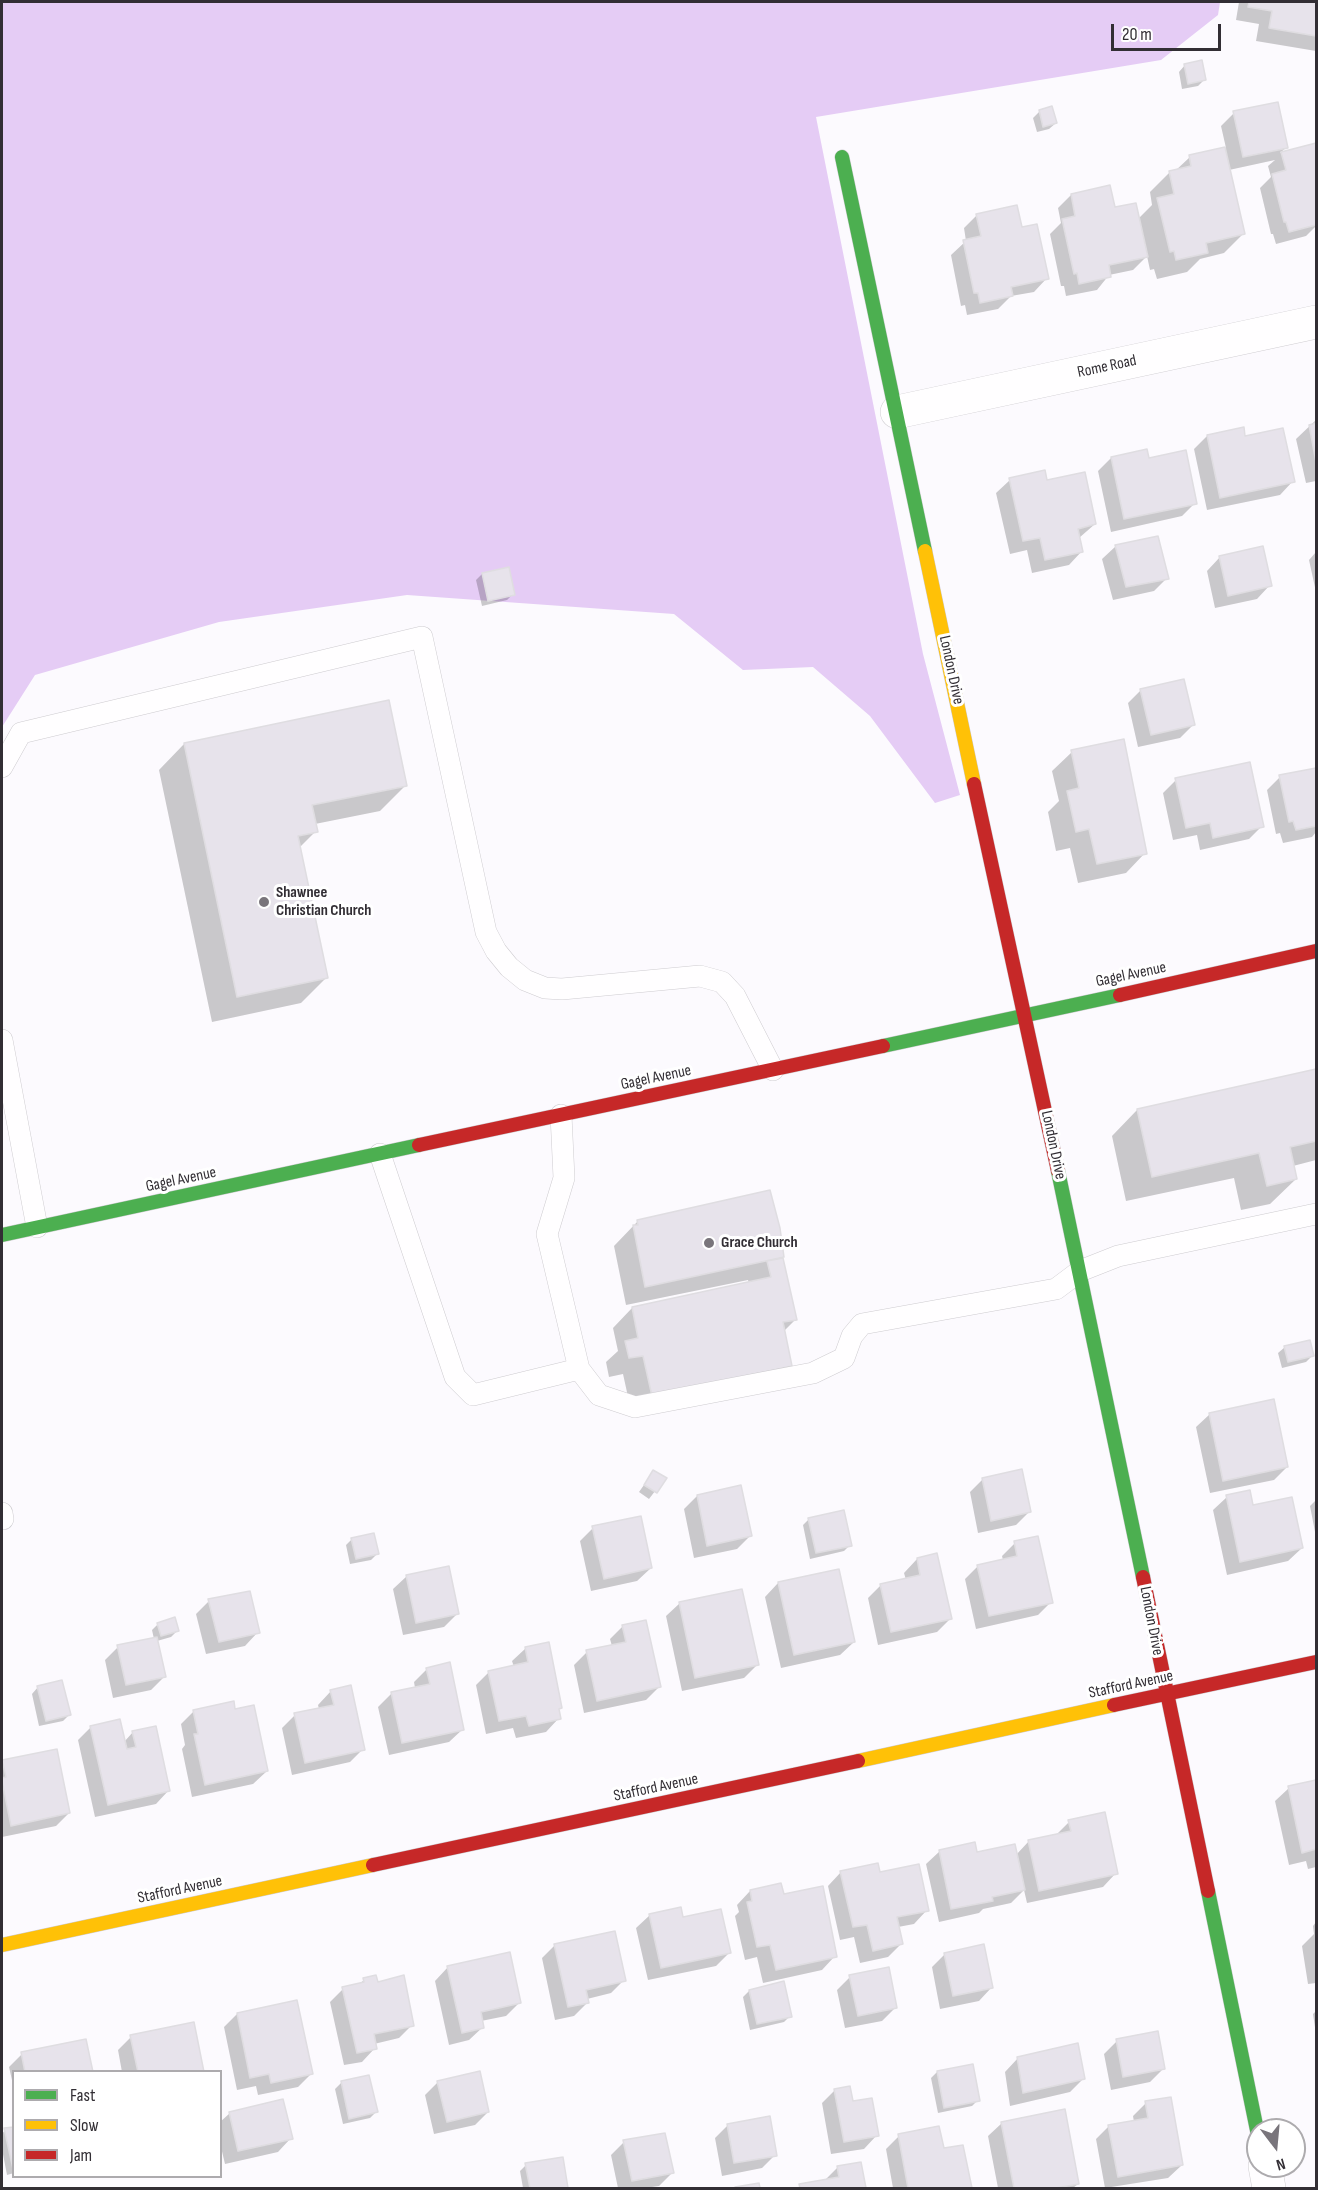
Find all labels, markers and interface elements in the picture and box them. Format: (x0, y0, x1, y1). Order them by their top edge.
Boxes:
scale bar (1114, 12, 1224, 50)
text: 20 m (1122, 24, 1152, 45)
street label: Rome Road (1076, 351, 1138, 383)
street label: London Drive (934, 634, 968, 706)
place label: Shawnee Christian Church (276, 883, 371, 921)
marker: Shawnee Christian Church (257, 895, 271, 909)
street label: Gagel Avenue (1094, 958, 1168, 992)
street label: Gagel Avenue (619, 1061, 693, 1095)
street label: London Drive (1036, 1109, 1070, 1181)
street label: Gagel Avenue (144, 1163, 218, 1197)
place label: Grace Church (721, 1233, 798, 1253)
marker: Grace Church (702, 1236, 716, 1250)
street label: London Drive (1135, 1585, 1167, 1657)
street label: Stafford Avenue (1087, 1667, 1175, 1703)
street label: Stafford Avenue (612, 1770, 700, 1806)
street label: Stafford Avenue (136, 1872, 224, 1908)
legend (12, 2070, 222, 2178)
text: Fast (70, 2085, 95, 2106)
text: Slow (70, 2115, 99, 2136)
north arrow (1246, 2118, 1306, 2178)
text: Jam (70, 2145, 92, 2166)
text: N (1274, 2154, 1287, 2174)

